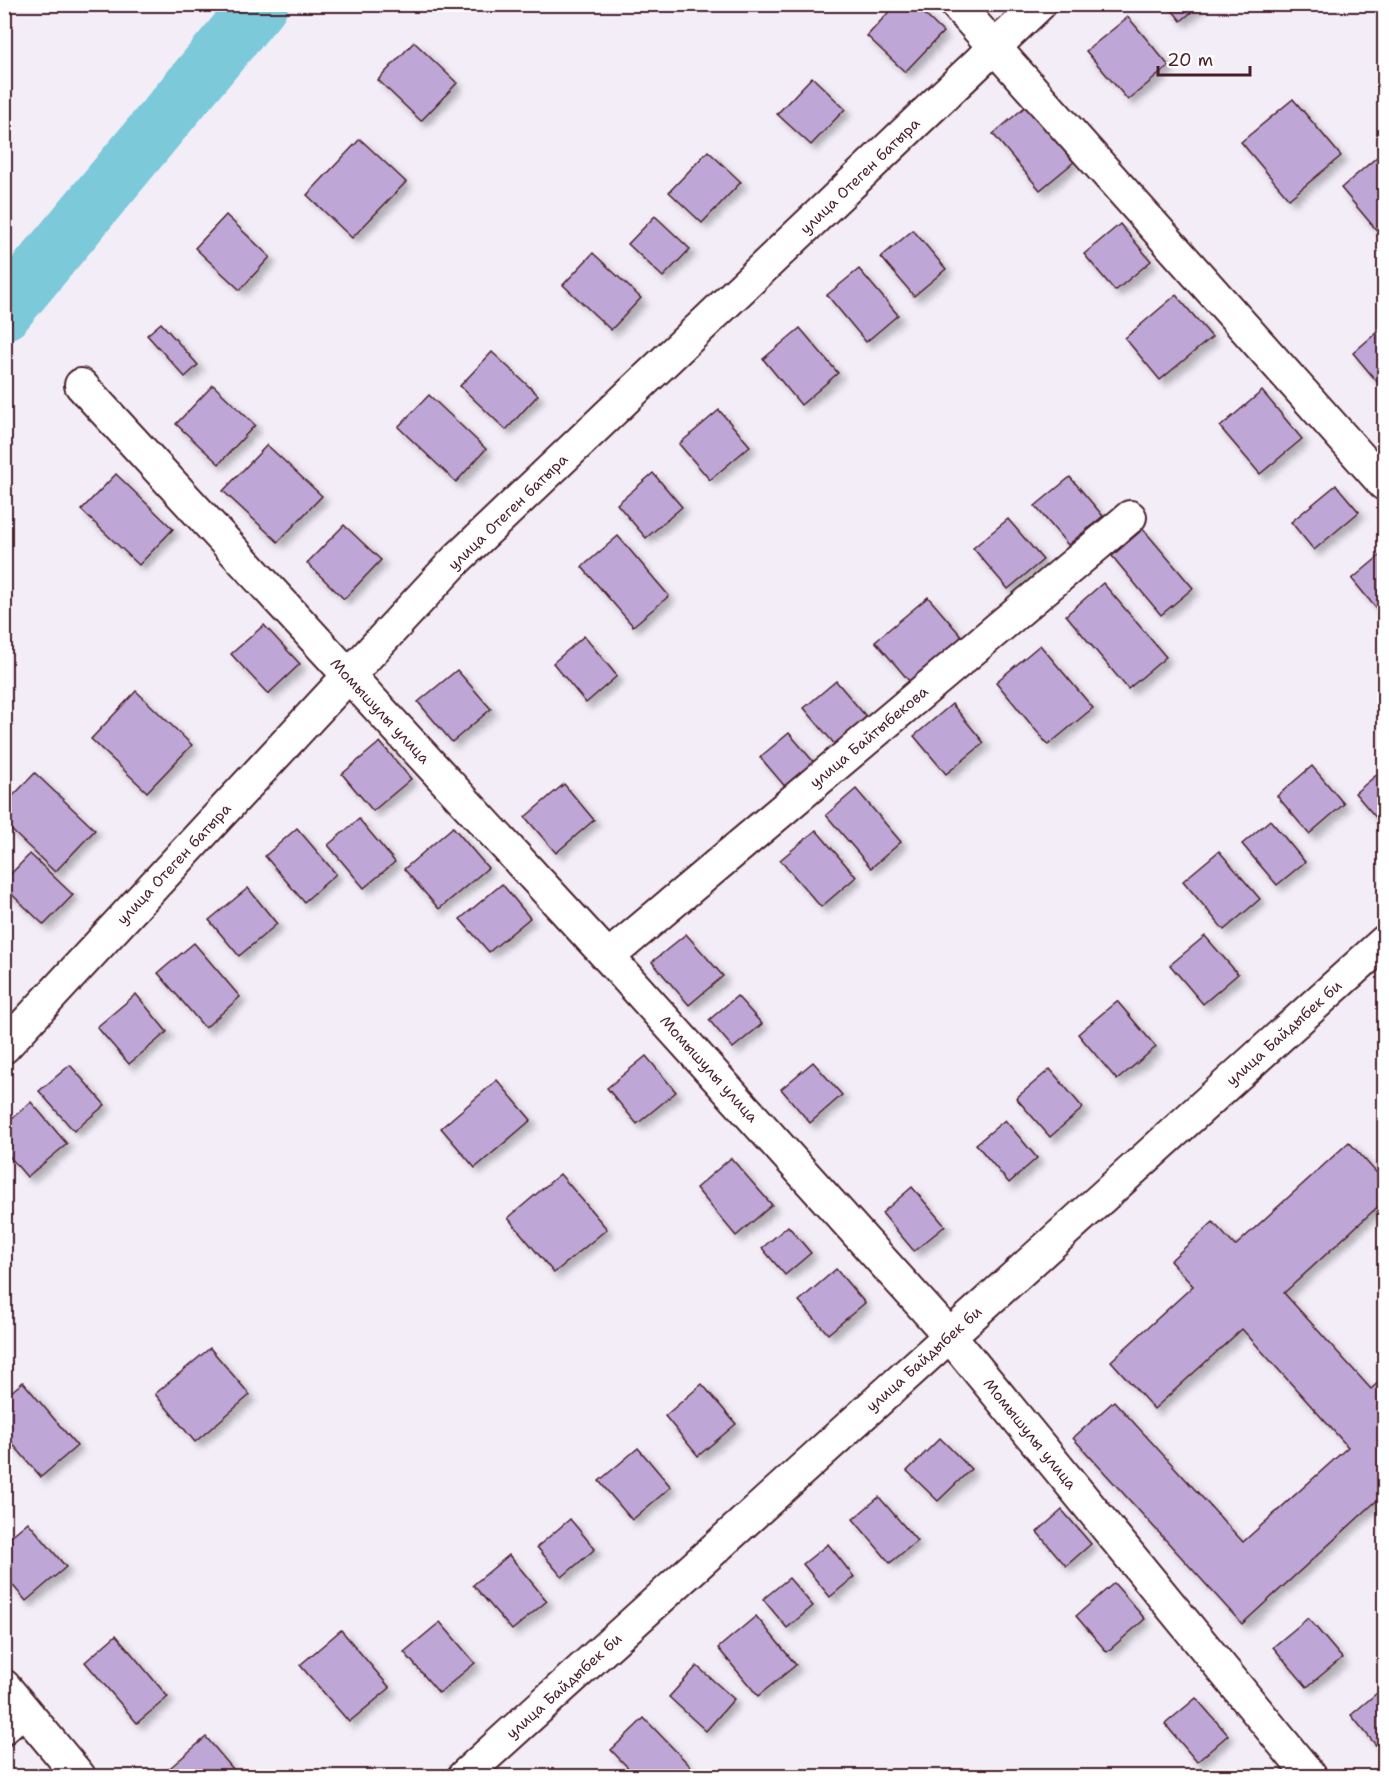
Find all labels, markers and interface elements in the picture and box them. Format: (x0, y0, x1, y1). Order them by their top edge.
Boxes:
scale bar (1158, 39, 1250, 77)
text: 20 m (1167, 48, 1213, 72)
street label: улица Отеген батыра (796, 113, 925, 238)
street label: улица Отеген батыра (444, 449, 573, 574)
street label: Момышулы улица (326, 654, 435, 769)
street label: улица Байтыбекова (806, 681, 933, 792)
street label: улица Отеген батыра (112, 798, 236, 929)
street label: улица Байдыбек би (1222, 976, 1346, 1090)
street label: Момышулы улица (656, 1011, 763, 1127)
street label: улица Байдыбек би (862, 1302, 986, 1416)
street label: Момышулы улица (979, 1374, 1081, 1494)
street label: улица Байдыбек би (502, 1629, 626, 1743)

